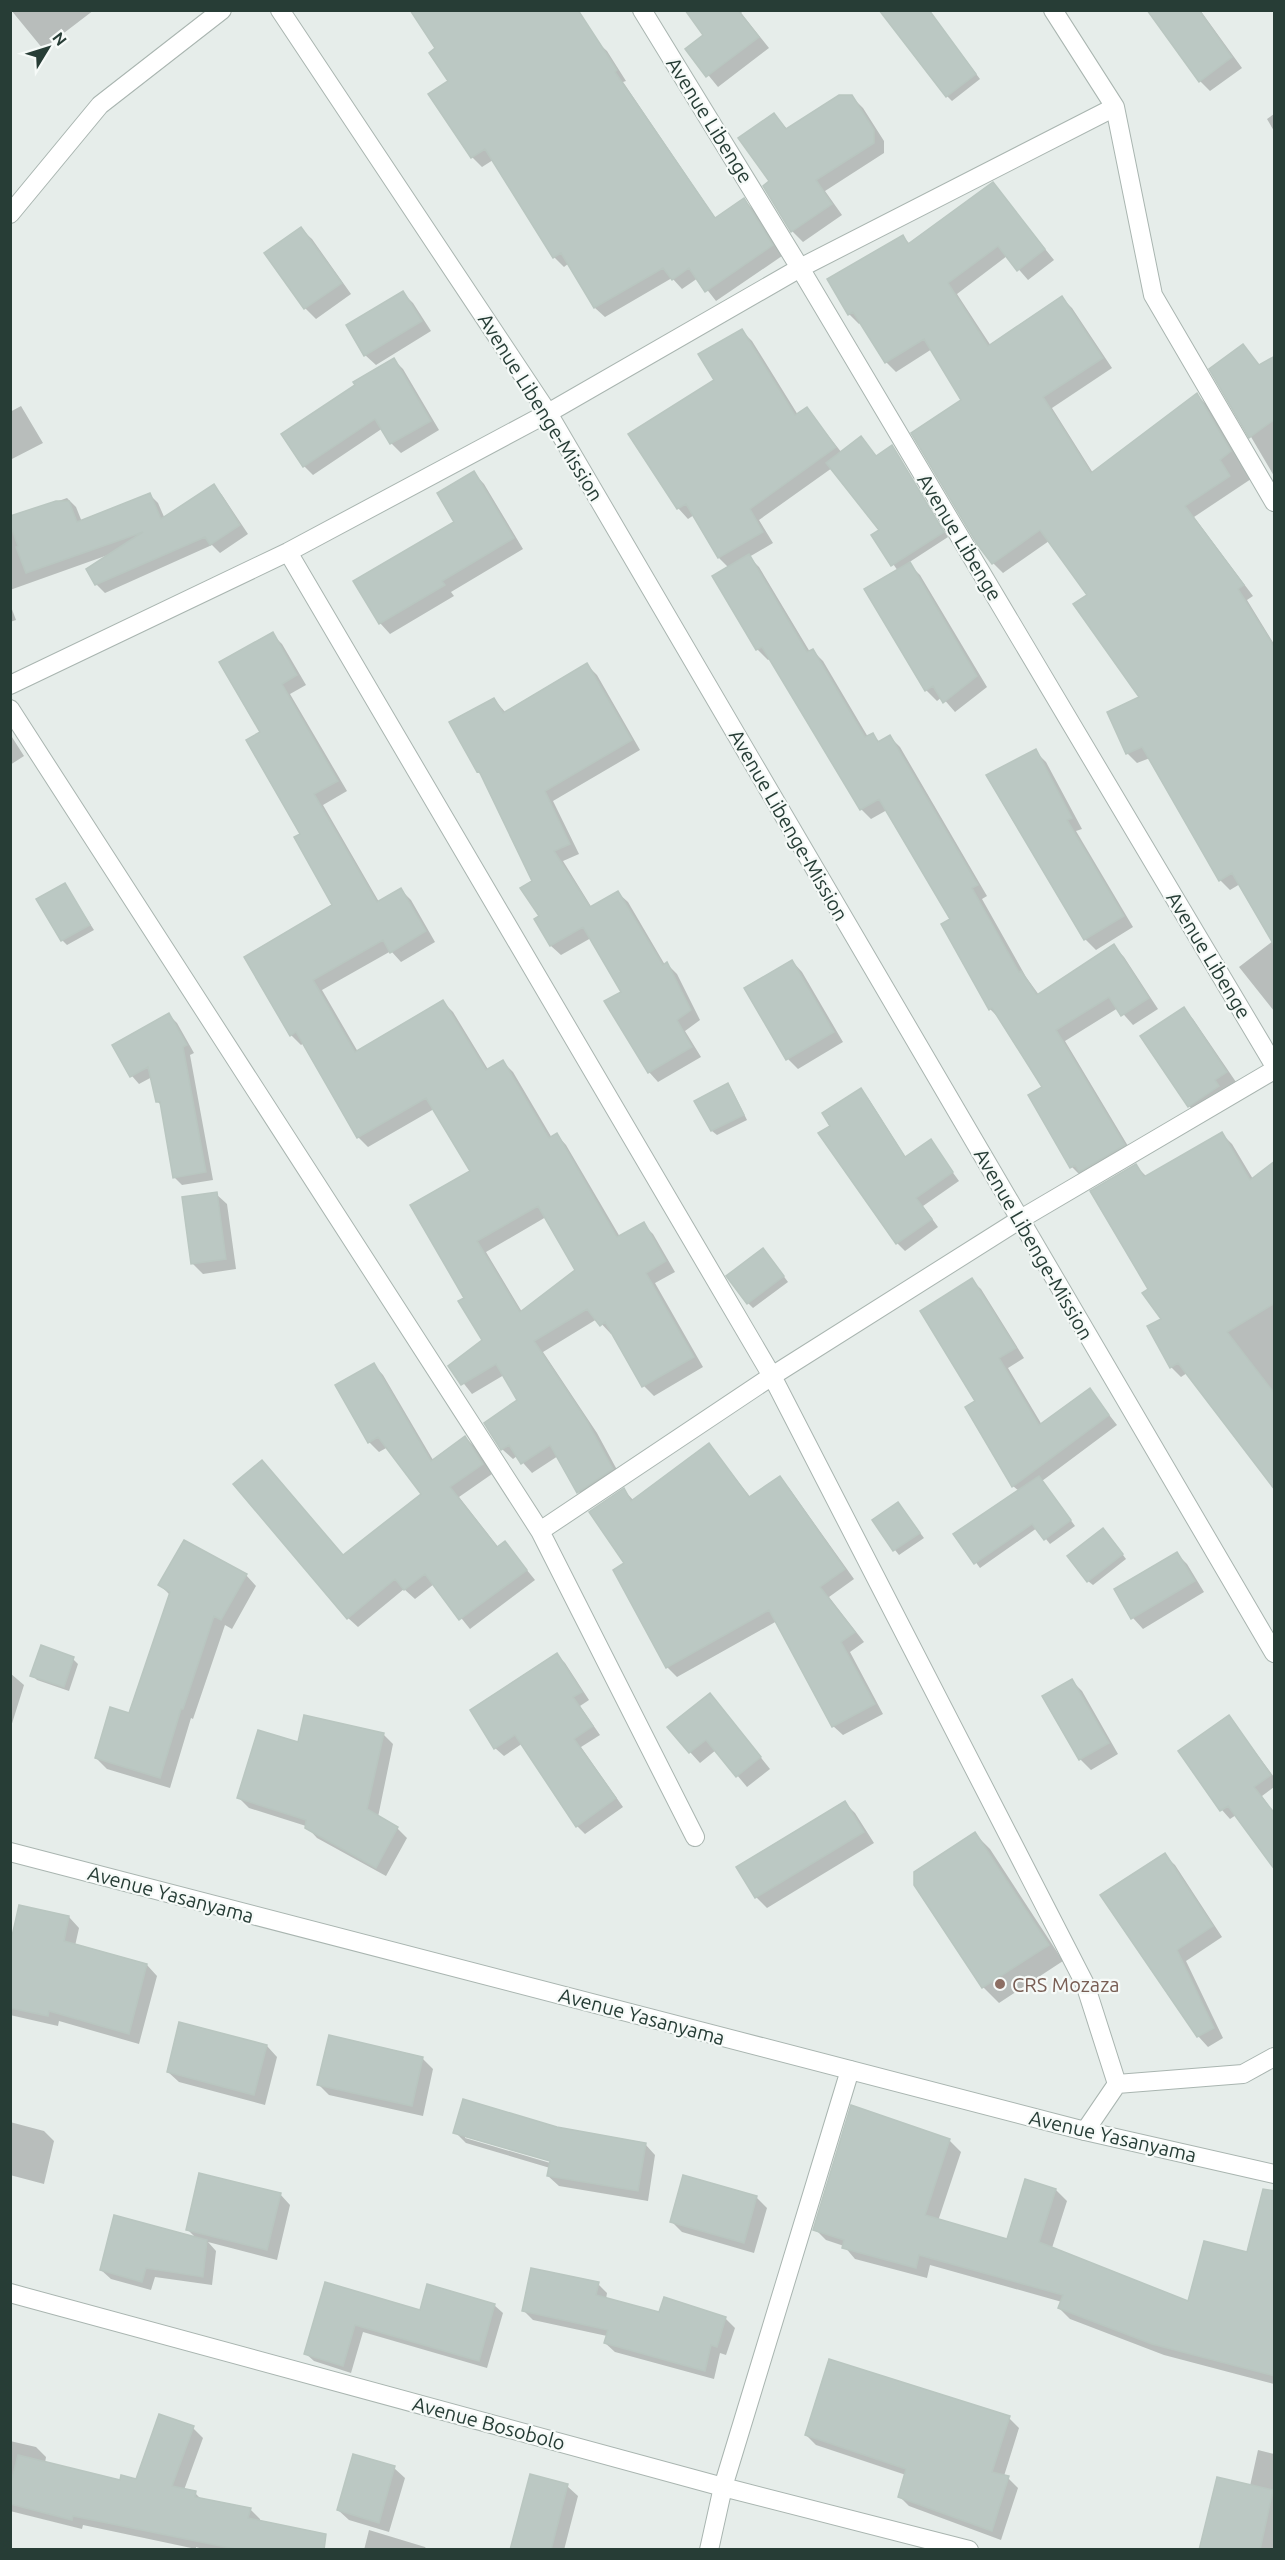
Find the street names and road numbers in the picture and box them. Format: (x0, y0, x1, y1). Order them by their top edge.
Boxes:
street label: Avenue Libenge (662, 53, 758, 187)
street label: Avenue Libenge-Mission (474, 309, 608, 505)
street label: Avenue Libenge (913, 469, 1007, 605)
street label: Avenue Libenge-Mission (725, 725, 853, 925)
street label: Avenue Libenge (1162, 887, 1256, 1023)
street label: Avenue Libenge-Mission (970, 1144, 1098, 1344)
street label: Avenue Yasanyama (86, 1861, 256, 1927)
street label: Avenue Yasanyama (557, 1983, 727, 2049)
street label: Avenue Yasanyama (1027, 2106, 1199, 2166)
street label: Avenue Bosobolo (410, 2392, 568, 2454)

